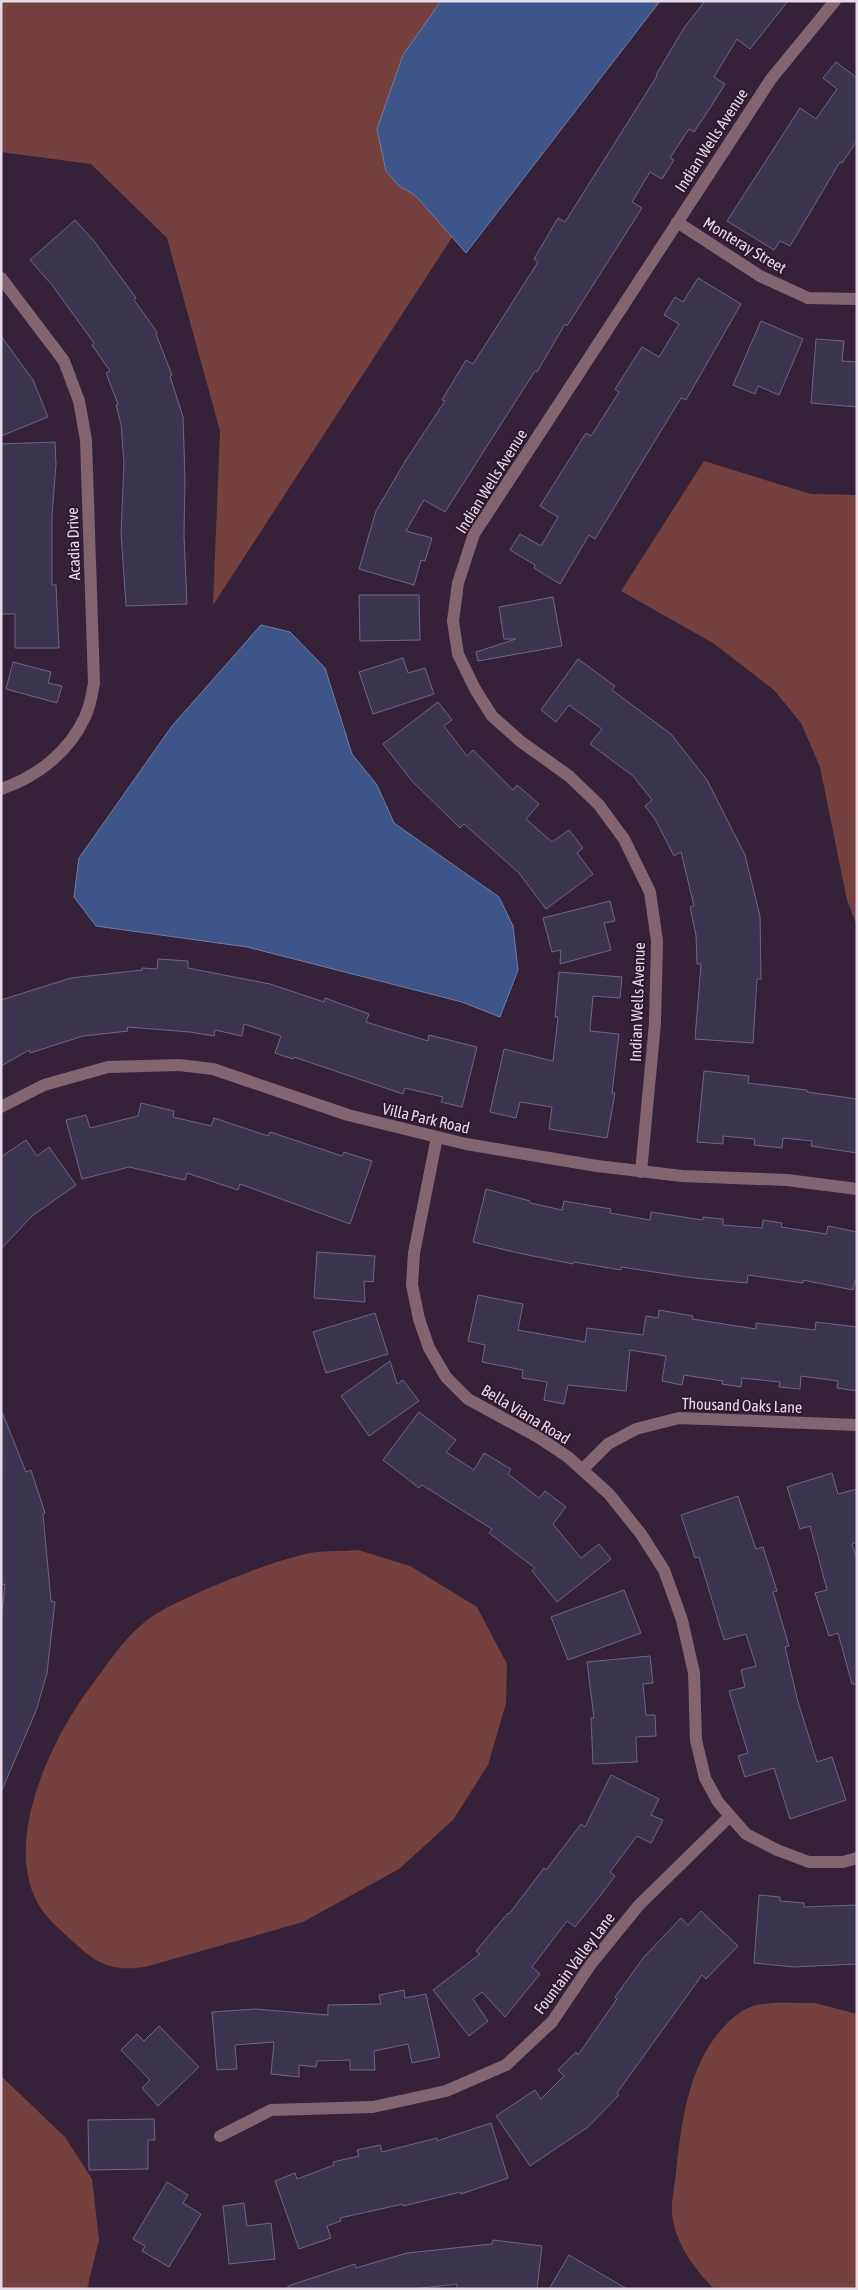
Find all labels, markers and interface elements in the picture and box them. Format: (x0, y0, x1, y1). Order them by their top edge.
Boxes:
street label: Indian Wells Avenue (671, 85, 751, 195)
street label: Monteray Street (700, 213, 790, 278)
street label: Indian Wells Avenue (452, 426, 530, 536)
street label: Acadia Drive (63, 507, 83, 581)
street label: Indian Wells Avenue (626, 942, 648, 1062)
street label: Villa Park Road (381, 1099, 471, 1137)
street label: Bella Viana Road (479, 1381, 573, 1447)
street label: Thousand Oaks Lane (681, 1394, 803, 1416)
street label: Fountain Valley Lane (530, 1909, 619, 2018)

